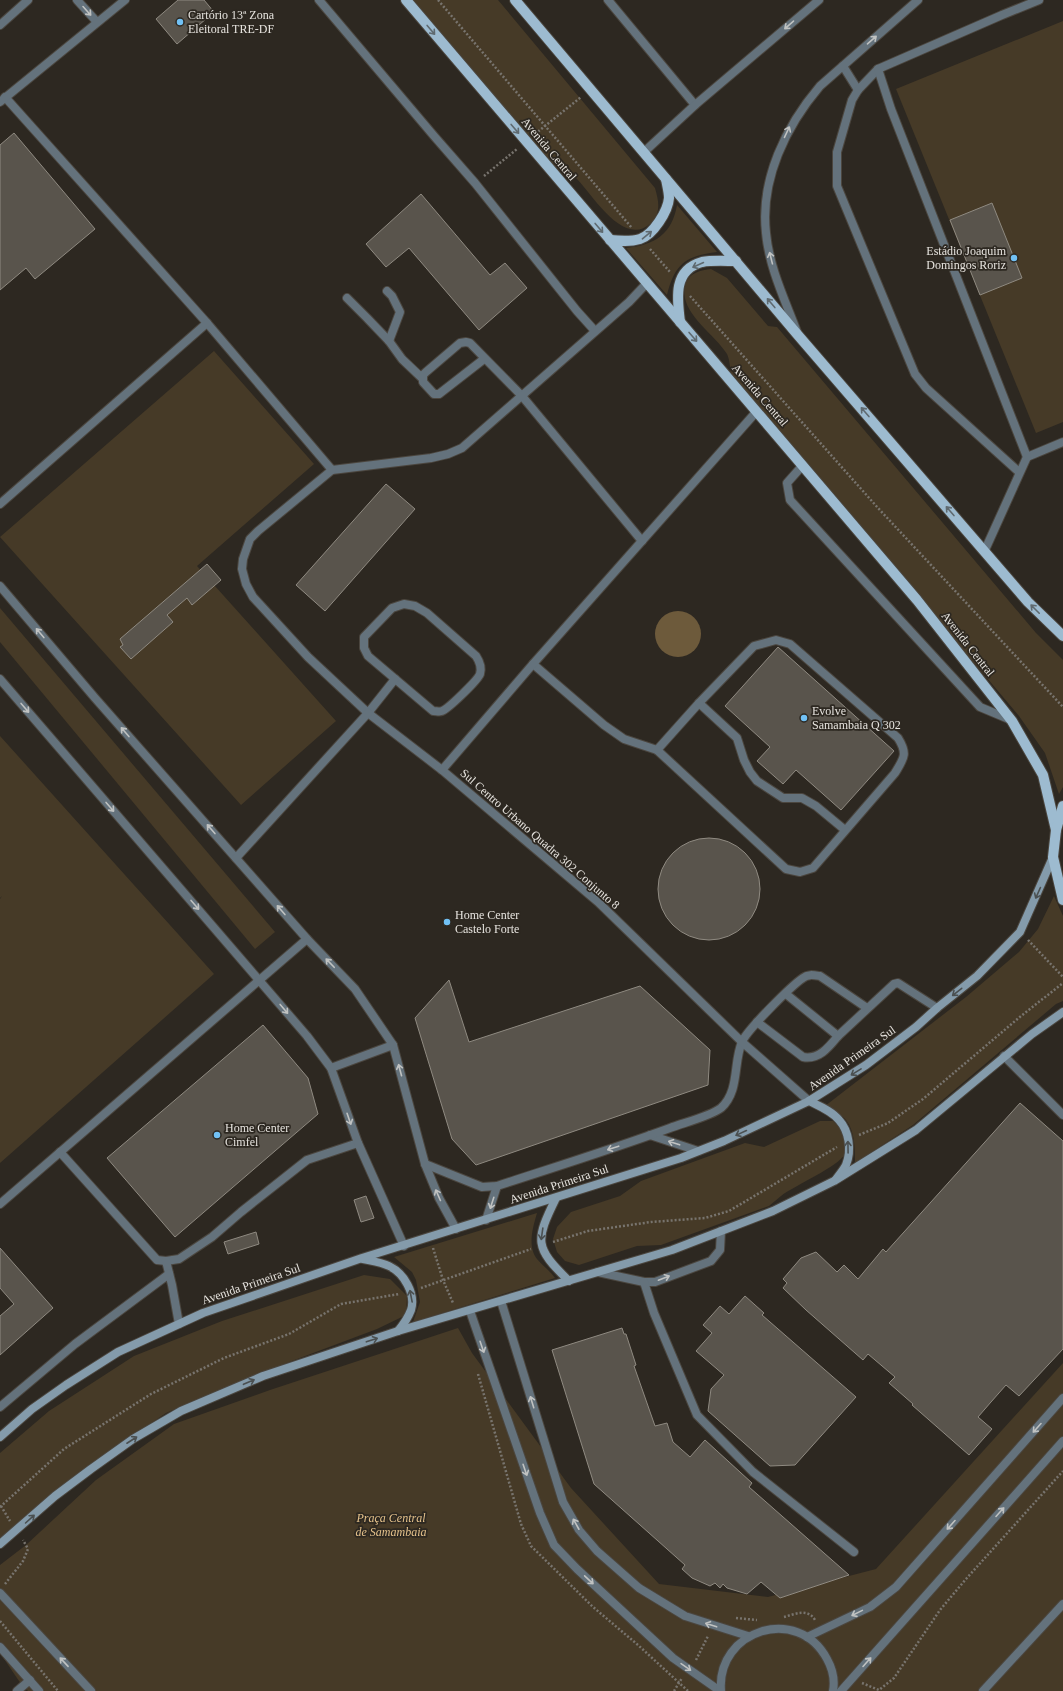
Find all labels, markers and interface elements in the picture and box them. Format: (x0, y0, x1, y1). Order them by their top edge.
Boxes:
one-way arrow (82, 6, 92, 16)
place label: Cartório 13ª Zona Eleitoral TRE-DF (188, 8, 275, 36)
marker: Cartório 13ª Zona Eleitoral TRE-DF (175, 17, 185, 27)
one-way arrow (784, 21, 794, 30)
one-way arrow (426, 24, 435, 35)
one-way arrow (867, 36, 878, 45)
street label: Avenida Central (519, 115, 580, 184)
one-way arrow (510, 124, 519, 134)
one-way arrow (784, 126, 791, 138)
one-way arrow (595, 223, 604, 233)
one-way arrow (641, 230, 652, 239)
place label: Estádio Joaquim Domingos Roriz (926, 244, 1007, 272)
one-way arrow (767, 252, 774, 265)
marker: Estádio Joaquim Domingos Roriz (1009, 253, 1019, 263)
one-way arrow (692, 262, 704, 269)
one-way arrow (767, 298, 776, 308)
one-way arrow (688, 332, 698, 342)
street label: Avenida Central (729, 361, 791, 430)
one-way arrow (861, 407, 870, 418)
one-way arrow (946, 505, 955, 516)
one-way arrow (1030, 604, 1040, 614)
street label: Avenida Central (938, 609, 998, 680)
one-way arrow (36, 628, 45, 638)
one-way arrow (21, 703, 30, 714)
place label: Evolve Samambaia Q 302 (812, 704, 901, 732)
marker: Evolve Samambaia Q 302 (799, 713, 809, 723)
one-way arrow (120, 726, 129, 737)
street label: Sul Centro Urbano Quadra 302 Conjunto 8 (457, 766, 623, 912)
one-way arrow (106, 801, 115, 812)
one-way arrow (206, 824, 215, 834)
one-way arrow (1034, 886, 1041, 898)
one-way arrow (190, 900, 199, 910)
one-way arrow (277, 905, 286, 915)
place label: Home Center Castelo Forte (455, 908, 519, 936)
marker: Home Center Castelo Forte (442, 917, 452, 927)
one-way arrow (325, 958, 335, 968)
one-way arrow (952, 987, 963, 996)
one-way arrow (279, 1004, 288, 1015)
street label: Avenida Primeira Sul (806, 1022, 899, 1093)
one-way arrow (396, 1064, 403, 1077)
one-way arrow (850, 1068, 861, 1076)
one-way arrow (346, 1113, 354, 1125)
place label: Home Center Cimfel (225, 1121, 289, 1149)
marker: Home Center Cimfel (212, 1130, 222, 1140)
one-way arrow (735, 1130, 747, 1137)
one-way arrow (668, 1139, 681, 1146)
one-way arrow (845, 1141, 852, 1154)
one-way arrow (607, 1144, 619, 1152)
street label: Avenida Primeira Sul (508, 1161, 611, 1207)
one-way arrow (433, 1189, 441, 1201)
one-way arrow (487, 1197, 495, 1209)
one-way arrow (538, 1227, 546, 1240)
street label: Avenida Primeira Sul (200, 1260, 303, 1307)
one-way arrow (657, 1274, 669, 1282)
one-way arrow (406, 1290, 414, 1303)
one-way arrow (365, 1336, 378, 1343)
one-way arrow (479, 1341, 487, 1353)
one-way arrow (242, 1378, 254, 1386)
one-way arrow (528, 1396, 536, 1408)
one-way arrow (1033, 1422, 1042, 1432)
one-way arrow (126, 1435, 138, 1443)
one-way arrow (522, 1464, 529, 1477)
one-way arrow (995, 1507, 1004, 1518)
park label: Praça Central de Samambaia (356, 1511, 427, 1539)
one-way arrow (24, 1515, 34, 1524)
one-way arrow (571, 1518, 579, 1530)
one-way arrow (946, 1519, 955, 1530)
one-way arrow (584, 1575, 594, 1585)
one-way arrow (851, 1610, 863, 1617)
one-way arrow (705, 1621, 718, 1628)
one-way arrow (59, 1657, 69, 1667)
one-way arrow (863, 1657, 872, 1667)
one-way arrow (680, 1663, 691, 1671)

